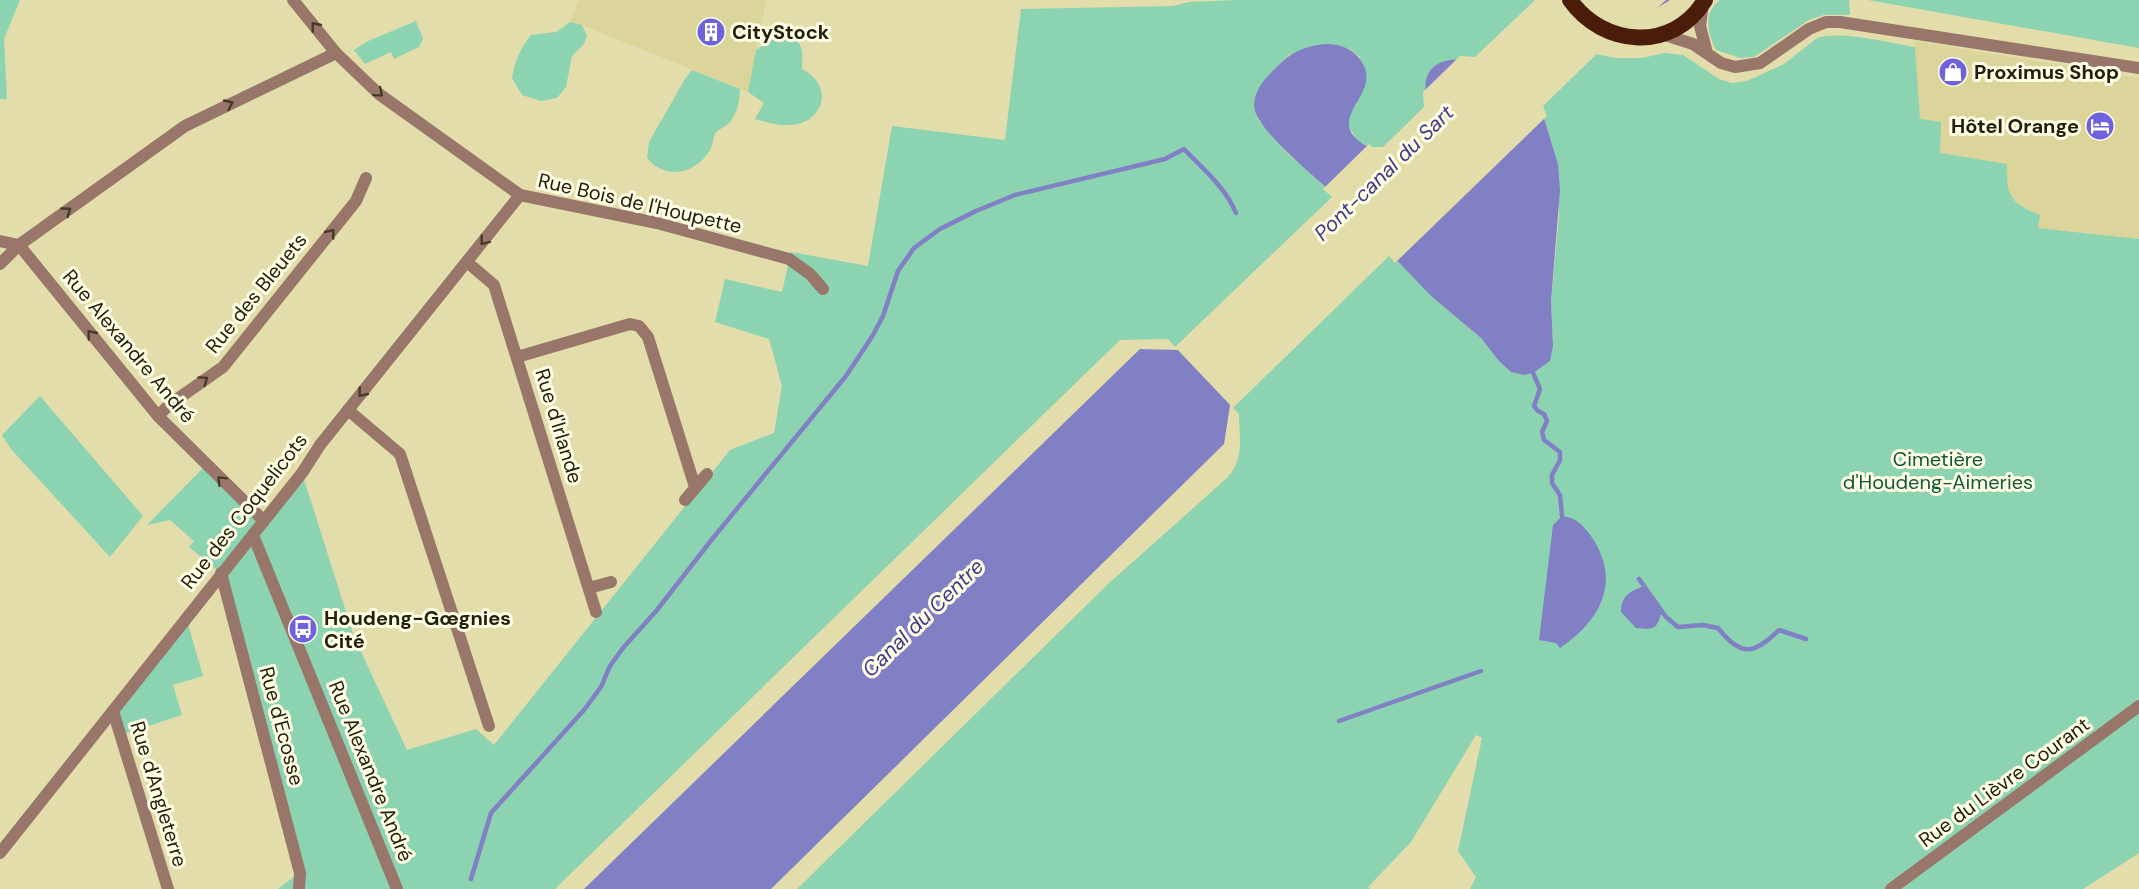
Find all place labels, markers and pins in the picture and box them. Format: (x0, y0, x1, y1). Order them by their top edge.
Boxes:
building icon: CityStock (695, 16, 727, 48)
place label: CityStock (732, 19, 830, 45)
shop icon: Proximus Shop (1937, 56, 1969, 88)
place label: Proximus Shop (1974, 59, 2119, 85)
hotel icon: Hôtel Orange (2084, 110, 2116, 142)
place label: Hôtel Orange (1951, 113, 2079, 139)
place label: Houdeng-Gœgnies Cité (324, 605, 511, 654)
bus stop icon: Houdeng-Gœgnies Cité (287, 613, 319, 645)

